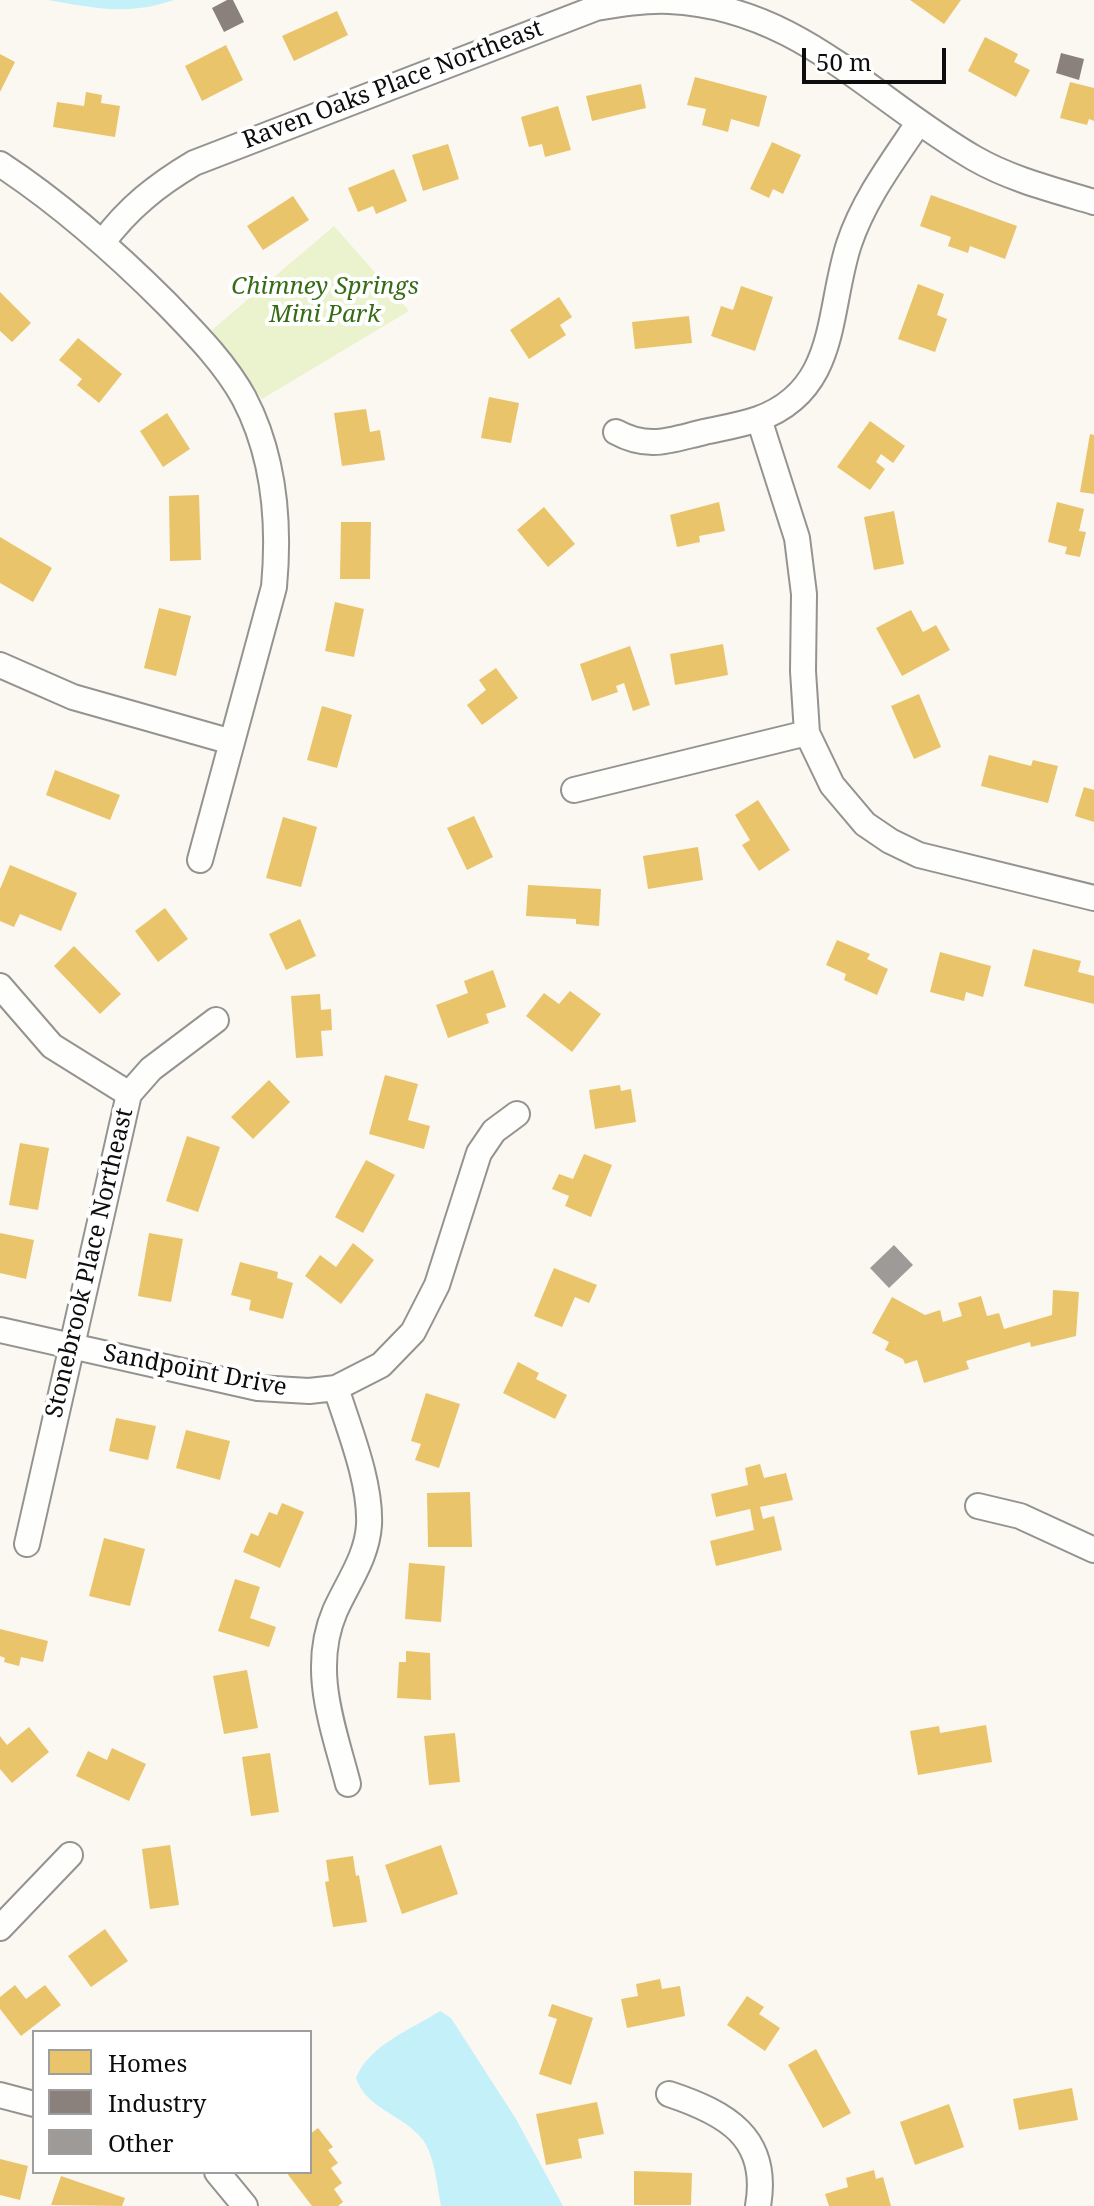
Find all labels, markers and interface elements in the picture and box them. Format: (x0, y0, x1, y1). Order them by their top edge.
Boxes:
street label: Raven Oaks Place Northeast (239, 14, 547, 156)
scale bar (806, 32, 950, 82)
text: 50 m (816, 45, 872, 78)
park label: Chimney Springs Mini Park (231, 273, 419, 329)
street label: Stonebrook Place Northeast (40, 1105, 140, 1421)
street label: Sandpoint Drive (101, 1339, 289, 1403)
legend (32, 2030, 312, 2174)
text: Homes (108, 2046, 187, 2079)
text: Industry (108, 2086, 206, 2119)
text: Other (108, 2126, 174, 2159)

